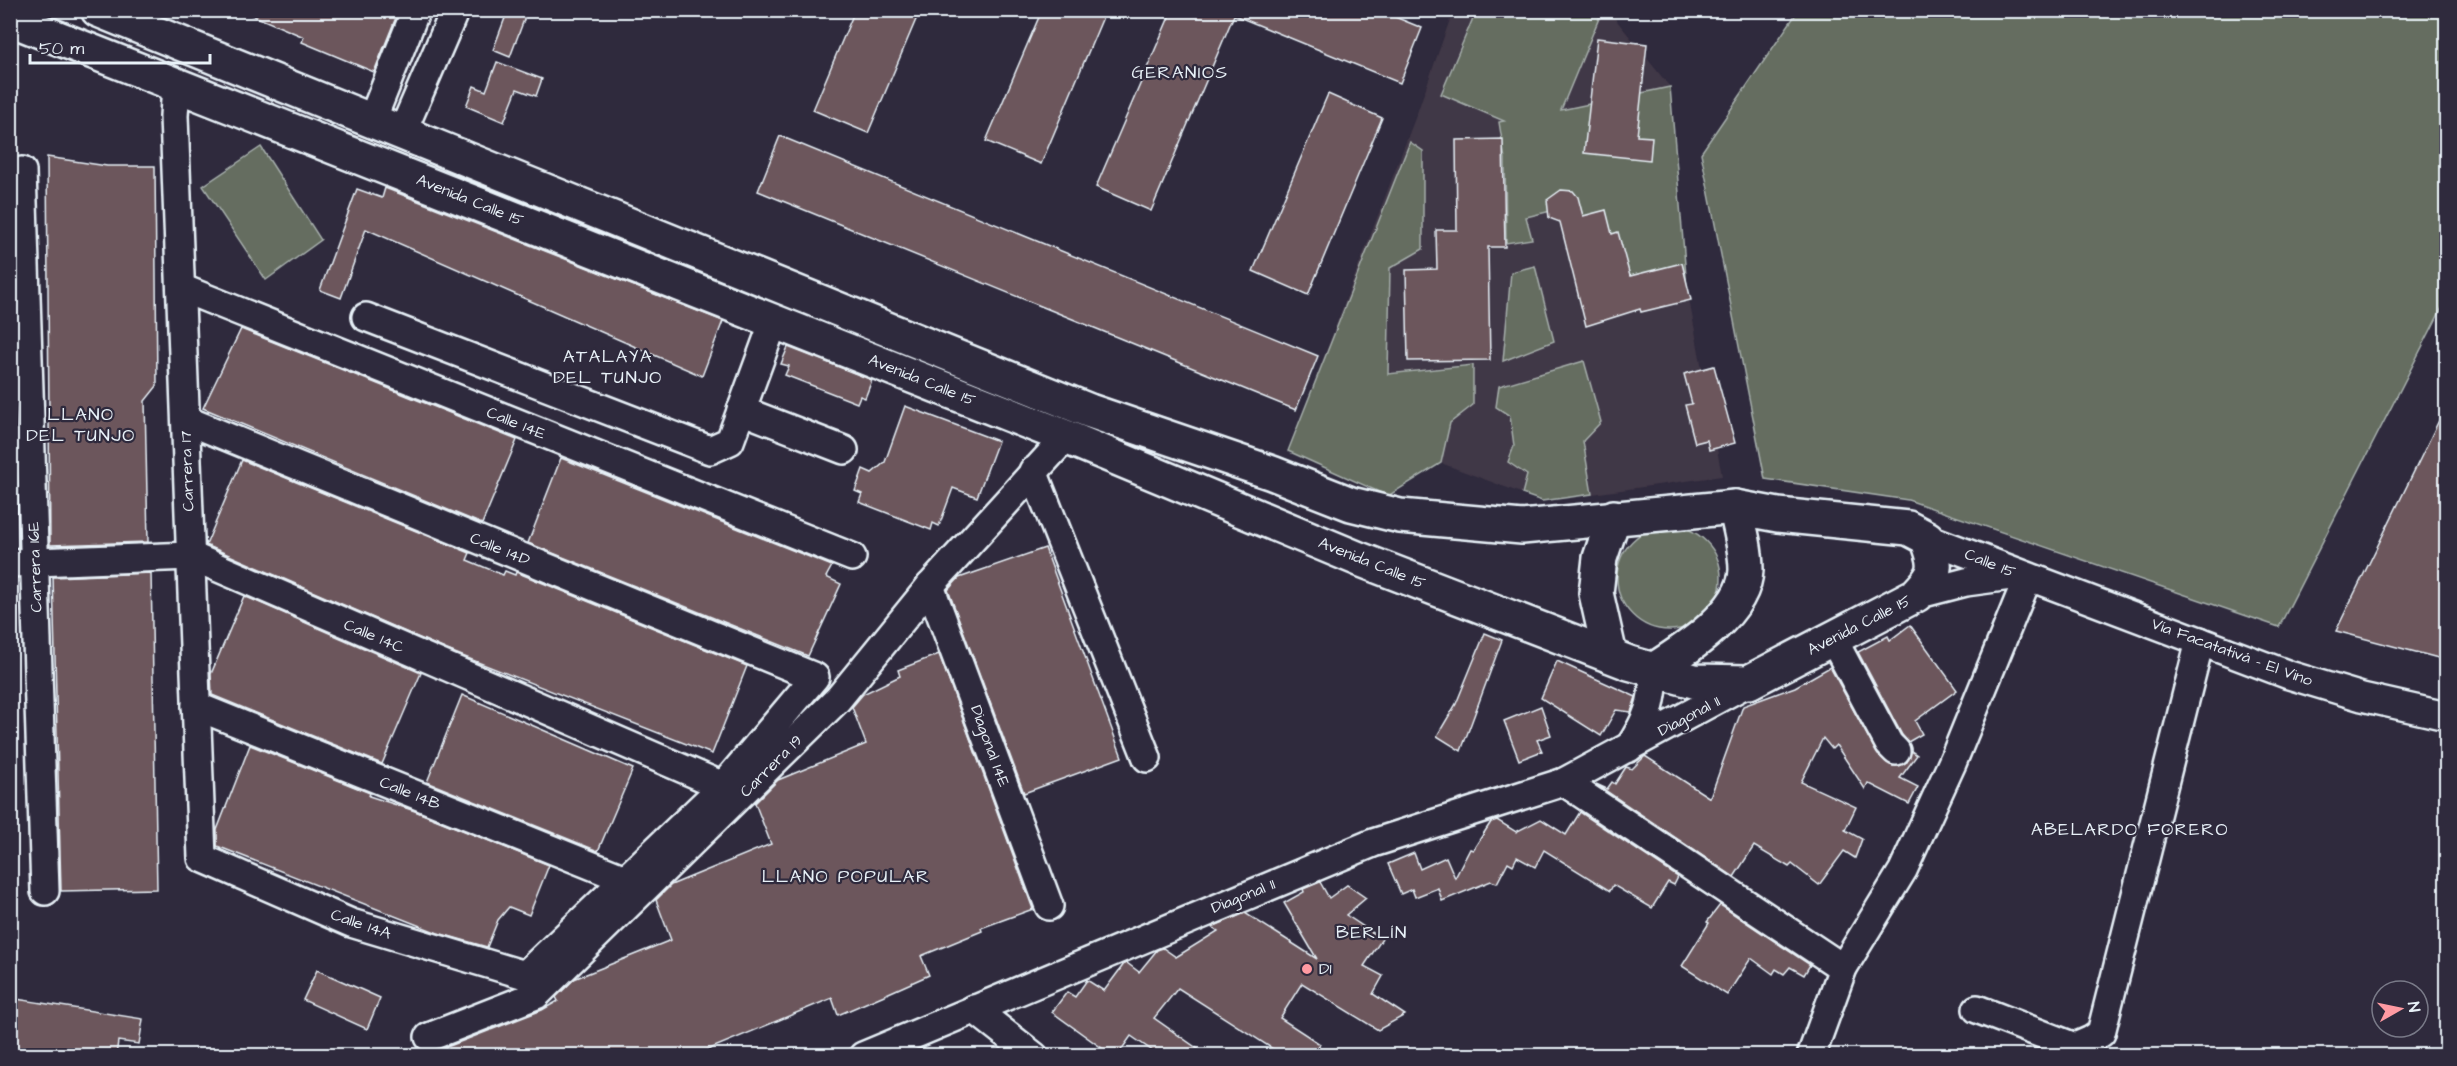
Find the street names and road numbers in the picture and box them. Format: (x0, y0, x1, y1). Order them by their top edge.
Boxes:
street label: Avenida Calle 15 (413, 169, 527, 232)
street label: Avenida Calle 15 (865, 349, 979, 412)
street label: Calle 14E (483, 401, 549, 445)
street label: Carrera 17 (175, 430, 199, 512)
street label: Carrera 16E (22, 521, 48, 613)
street label: Calle 14D (467, 527, 533, 571)
street label: Avenida Calle 15 (1315, 532, 1429, 595)
street label: Calle 15 (1961, 543, 2019, 583)
street label: Avenida Calle 15 (1804, 589, 1915, 661)
street label: Calle 14C (340, 613, 408, 659)
street label: Vía Facatativá - El Vino (2148, 613, 2316, 691)
street label: Diagonal 11 (1654, 690, 1724, 742)
street label: Diagonal 14E (964, 702, 1015, 791)
street label: Carrera 19 (735, 730, 807, 802)
street label: Calle 14B (376, 771, 444, 815)
street label: Diagonal 11 (1208, 873, 1279, 920)
street label: Calle 14A (328, 903, 394, 945)

